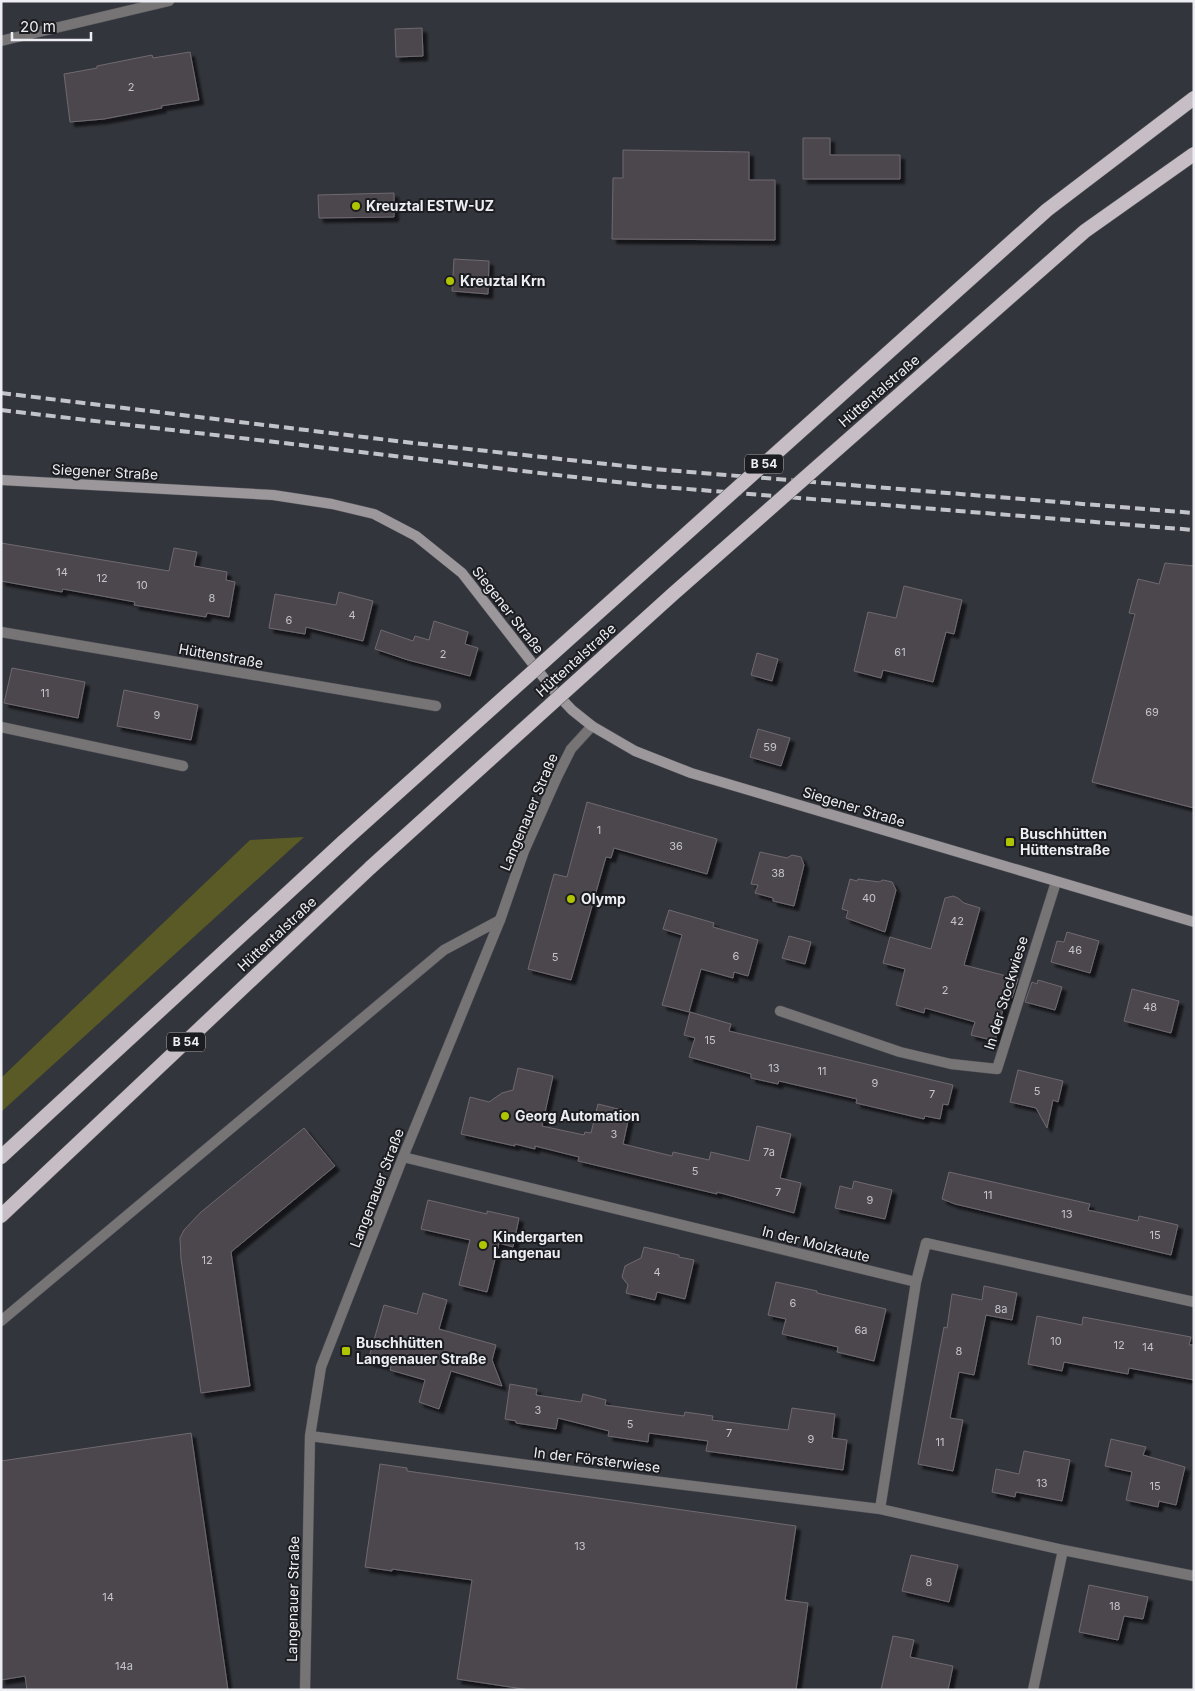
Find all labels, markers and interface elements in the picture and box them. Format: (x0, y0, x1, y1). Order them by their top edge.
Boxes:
scale bar (12, 10, 91, 42)
text: 20 m (20, 17, 56, 36)
house number: 2 (128, 80, 134, 94)
place label: Kreuztal ESTW-UZ (366, 197, 494, 214)
marker: Kreuztal ESTW-UZ (350, 200, 362, 212)
place label: Kreuztal Krn (460, 272, 546, 289)
marker: Kreuztal Krn (444, 275, 456, 287)
street label: Hüttentalstraße (835, 351, 923, 430)
road number: B 54 (745, 454, 783, 474)
street label: Siegener Straße (51, 460, 159, 483)
street label: Siegener Straße (469, 563, 548, 657)
house number: 14 (56, 565, 68, 579)
house number: 12 (96, 571, 108, 585)
house number: 10 (136, 578, 148, 592)
house number: 8 (209, 591, 216, 605)
house number: 4 (348, 608, 356, 622)
house number: 6 (286, 613, 293, 627)
street label: Hüttentalstraße (532, 619, 619, 700)
street label: Hüttenstraße (177, 640, 265, 671)
house number: 61 (894, 645, 906, 659)
house number: 2 (440, 647, 446, 661)
house number: 11 (41, 686, 49, 700)
house number: 69 (1145, 705, 1159, 719)
house number: 9 (154, 708, 161, 722)
house number: 59 (763, 740, 777, 754)
street label: Langenauer Straße (496, 750, 561, 873)
street label: Siegener Straße (801, 783, 908, 830)
house number: 1 (597, 823, 601, 837)
place label: Buschhütten Hüttenstraße (1020, 825, 1110, 858)
marker: Buschhütten Hüttenstraße (1004, 836, 1016, 848)
house number: 36 (669, 839, 683, 853)
house number: 38 (771, 866, 785, 880)
place label: Olymp (581, 890, 626, 907)
house number: 40 (862, 891, 876, 905)
street label: Hüttentalstraße (234, 893, 320, 974)
marker: Olymp (565, 893, 577, 905)
house number: 42 (950, 914, 964, 928)
street label: In der Stockwiese (980, 934, 1031, 1052)
house number: 46 (1068, 943, 1082, 957)
house number: 6 (733, 949, 740, 963)
house number: 5 (552, 950, 559, 964)
house number: 2 (942, 983, 948, 997)
house number: 48 (1143, 1000, 1157, 1014)
road number: B 54 (167, 1032, 205, 1052)
house number: 15 (704, 1033, 716, 1047)
house number: 13 (768, 1061, 780, 1075)
house number: 11 (818, 1064, 826, 1078)
house number: 9 (872, 1076, 879, 1090)
house number: 5 (1034, 1084, 1041, 1098)
house number: 7 (929, 1087, 935, 1101)
place label: Georg Automation (515, 1107, 640, 1124)
marker: Georg Automation (499, 1110, 511, 1122)
street label: Langenauer Straße (346, 1126, 407, 1250)
house number: 3 (611, 1127, 618, 1141)
house number: 7a (763, 1145, 775, 1159)
house number: 5 (692, 1164, 699, 1178)
house number: 7 (775, 1185, 781, 1199)
house number: 11 (984, 1188, 992, 1202)
house number: 9 (867, 1193, 874, 1207)
house number: 13 (1061, 1207, 1073, 1221)
street label: In der Molzkaute (760, 1222, 872, 1265)
place label: Kindergarten Langenau (493, 1228, 583, 1261)
house number: 15 (1149, 1228, 1161, 1242)
marker: Kindergarten Langenau (477, 1239, 489, 1251)
house number: 12 (201, 1253, 213, 1267)
house number: 4 (653, 1265, 661, 1279)
house number: 6 (790, 1296, 797, 1310)
house number: 8a (995, 1302, 1007, 1316)
house number: 6a (855, 1323, 868, 1337)
place label: Buschhütten Langenauer Straße (356, 1334, 486, 1367)
house number: 10 (1050, 1334, 1062, 1348)
house number: 12 (1113, 1338, 1125, 1352)
house number: 14 (1142, 1340, 1154, 1354)
house number: 8 (956, 1344, 963, 1358)
marker: Buschhütten Langenauer Straße (340, 1345, 352, 1357)
house number: 3 (535, 1403, 542, 1417)
house number: 5 (627, 1417, 634, 1431)
house number: 7 (726, 1426, 732, 1440)
house number: 9 (808, 1432, 815, 1446)
house number: 11 (936, 1435, 944, 1449)
street label: In der Försterwiese (533, 1443, 661, 1476)
house number: 13 (1036, 1476, 1048, 1490)
house number: 15 (1149, 1479, 1161, 1493)
street label: Langenauer Straße (283, 1536, 302, 1662)
house number: 13 (574, 1539, 586, 1553)
house number: 8 (926, 1575, 933, 1589)
house number: 14 (102, 1590, 114, 1604)
house number: 18 (1109, 1599, 1121, 1613)
house number: 14a (115, 1659, 133, 1673)

